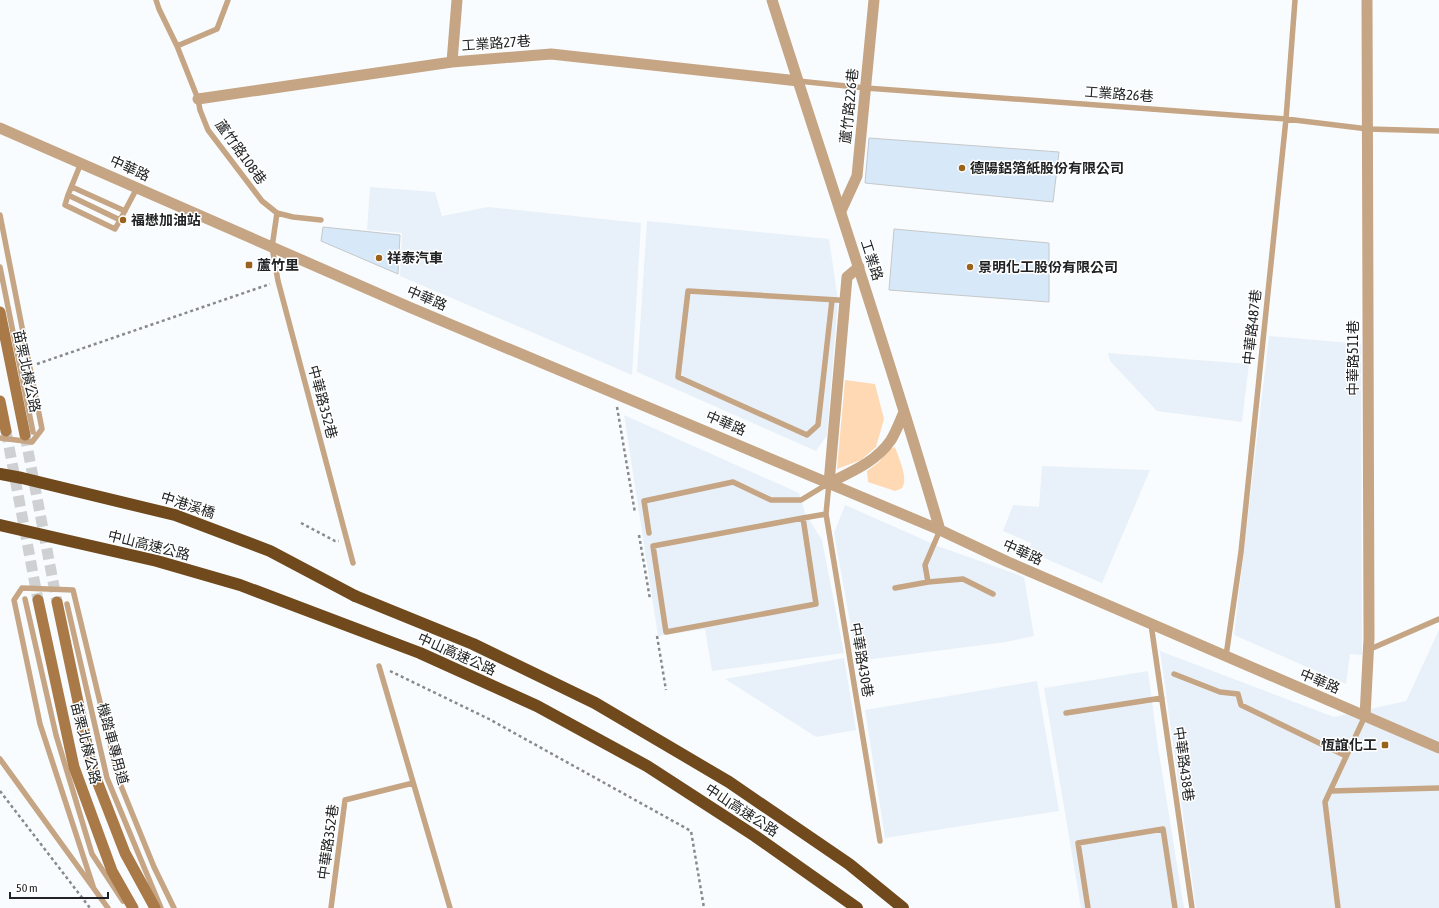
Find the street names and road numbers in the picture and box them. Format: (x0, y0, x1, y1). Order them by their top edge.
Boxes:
street label: 工業路27巷 (461, 33, 531, 53)
street label: 蘆竹路226巷 (837, 67, 861, 145)
street label: 工業路26巷 (1084, 84, 1154, 104)
street label: 蘆竹路108巷 (212, 117, 270, 187)
street label: 中華路 (108, 152, 152, 184)
street label: 工業路 (858, 238, 886, 282)
street label: 中華路 (405, 282, 449, 314)
street label: 中華路487巷 (1240, 288, 1264, 366)
street label: 中華路511巷 (1345, 320, 1361, 396)
street label: 苗栗北橫公路 (10, 328, 44, 414)
street label: 中華路352巷 (305, 363, 341, 441)
street label: 中華路 (704, 407, 748, 439)
street label: 中港溪橋 (159, 489, 217, 521)
street label: 中山高速公路 (106, 527, 192, 563)
street label: 中華路 (1001, 536, 1045, 568)
street label: 中華路430巷 (848, 621, 876, 699)
street label: 中山高速公路 (415, 630, 499, 678)
street label: 中華路 (1298, 665, 1342, 697)
street label: 苗栗北橫公路 (68, 700, 104, 786)
street label: 機踏車專用道 (94, 701, 132, 787)
street label: 中華路438巷 (1171, 725, 1197, 803)
street label: 中山高速公路 (702, 780, 782, 840)
street label: 中華路352巷 (315, 803, 341, 881)

